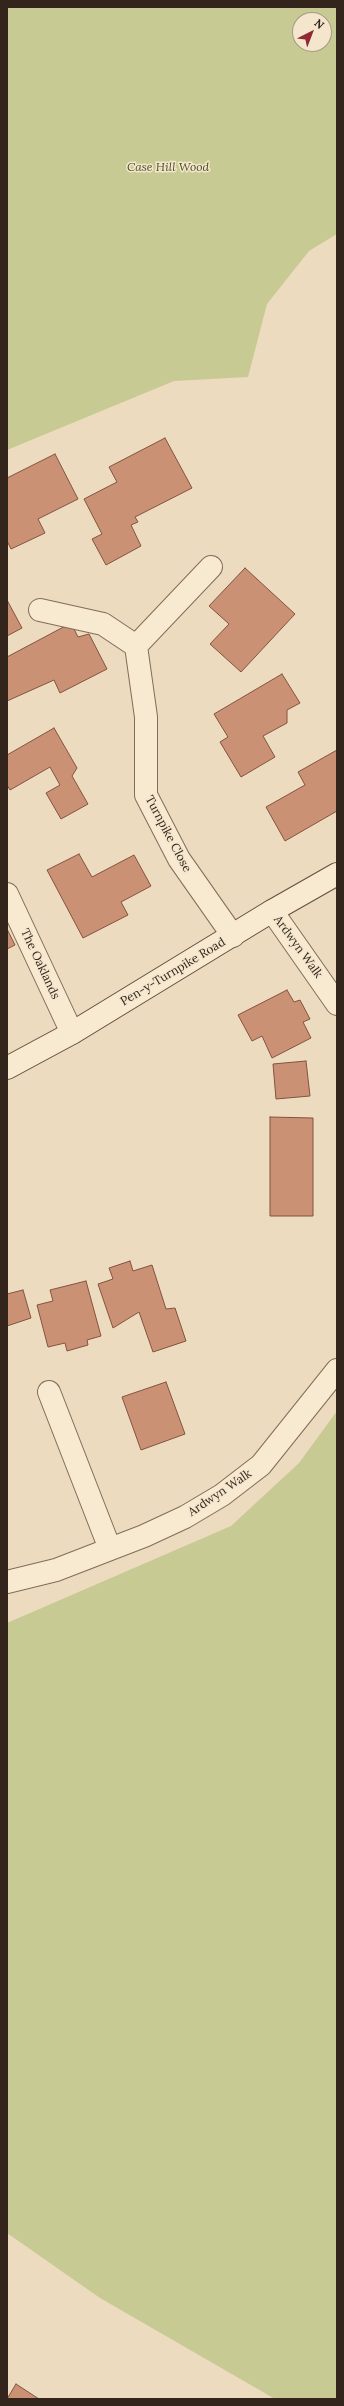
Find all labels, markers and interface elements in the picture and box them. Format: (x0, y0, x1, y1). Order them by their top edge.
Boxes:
north arrow (292, 12, 332, 52)
text: N (312, 16, 327, 32)
park label: Case Hill Wood (127, 161, 209, 175)
street label: Turnpike Close (142, 793, 194, 875)
street label: Ardwyn Walk (271, 913, 325, 981)
street label: The Oaklands (17, 926, 63, 1002)
street label: Pen-y-Turnpike Road (118, 935, 228, 1009)
street label: Ardwyn Walk (186, 1466, 254, 1520)

